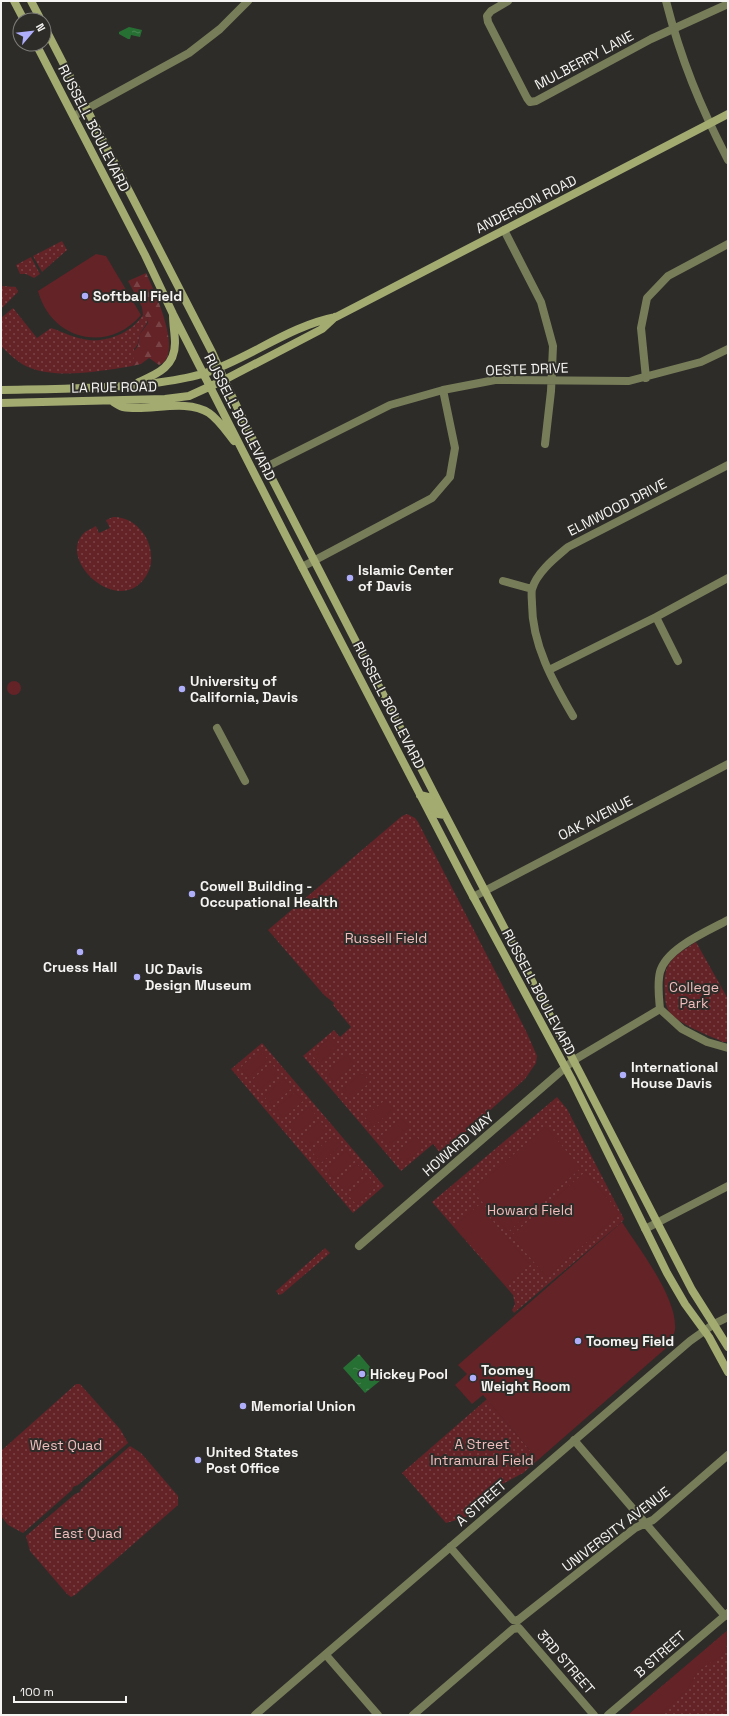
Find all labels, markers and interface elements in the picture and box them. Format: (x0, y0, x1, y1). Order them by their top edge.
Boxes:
north arrow (12, 12, 52, 52)
text: N (33, 21, 49, 34)
street label: MULBERRY LANE (532, 26, 637, 94)
street label: RUSSELL BOULEVARD (54, 62, 134, 194)
street label: ANDERSON ROAD (472, 171, 580, 237)
place label: Softball Field (93, 287, 182, 305)
marker: Softball Field (80, 291, 90, 301)
street label: RUSSELL BOULEVARD (200, 351, 280, 483)
street label: OESTE DRIVE (485, 359, 569, 379)
street label: LA RUE ROAD (71, 377, 157, 397)
street label: ELMWOOD DRIVE (564, 474, 670, 540)
place label: Islamic Center of Davis (358, 561, 454, 595)
marker: Islamic Center of Davis (345, 573, 355, 583)
street label: RUSSELL BOULEVARD (349, 639, 429, 771)
place label: University of California, Davis (190, 672, 298, 706)
marker: University of California, Davis (177, 684, 187, 694)
street label: OAK AVENUE (555, 792, 635, 844)
place label: Cowell Building - Occupational Health (200, 877, 338, 911)
marker: Cowell Building - Occupational Health (187, 889, 197, 899)
street label: RUSSELL BOULEVARD (498, 926, 580, 1058)
park label: Russell Field (345, 929, 427, 947)
marker: Cruess Hall (75, 947, 85, 957)
place label: Cruess Hall (43, 958, 117, 976)
place label: UC Davis Design Museum (145, 960, 252, 994)
marker: UC Davis Design Museum (132, 972, 142, 982)
park label: College Park (669, 978, 719, 1012)
place label: International House Davis (631, 1058, 718, 1092)
marker: International House Davis (618, 1070, 628, 1080)
street label: HOWARD WAY (419, 1108, 498, 1180)
park label: Howard Field (487, 1201, 573, 1219)
place label: Toomey Field (586, 1332, 674, 1350)
marker: Toomey Field (573, 1336, 583, 1346)
place label: Toomey Weight Room (481, 1361, 571, 1395)
place label: Hickey Pool (370, 1365, 448, 1383)
marker: Hickey Pool (357, 1369, 367, 1379)
marker: Toomey Weight Room (468, 1373, 478, 1383)
place label: Memorial Union (251, 1397, 356, 1415)
marker: Memorial Union (238, 1401, 248, 1411)
park label: A Street Intramural Field (430, 1435, 534, 1469)
park label: West Quad (30, 1436, 102, 1454)
place label: United States Post Office (206, 1443, 298, 1477)
marker: United States Post Office (193, 1455, 203, 1465)
street label: A STREET (452, 1476, 510, 1530)
street label: UNIVERSITY AVENUE (558, 1482, 674, 1575)
park label: East Quad (54, 1524, 122, 1542)
street label: 3RD STREET (533, 1626, 599, 1698)
street label: B STREET (631, 1627, 689, 1681)
scale bar (14, 1678, 126, 1704)
text: 100 m (20, 1684, 54, 1700)

